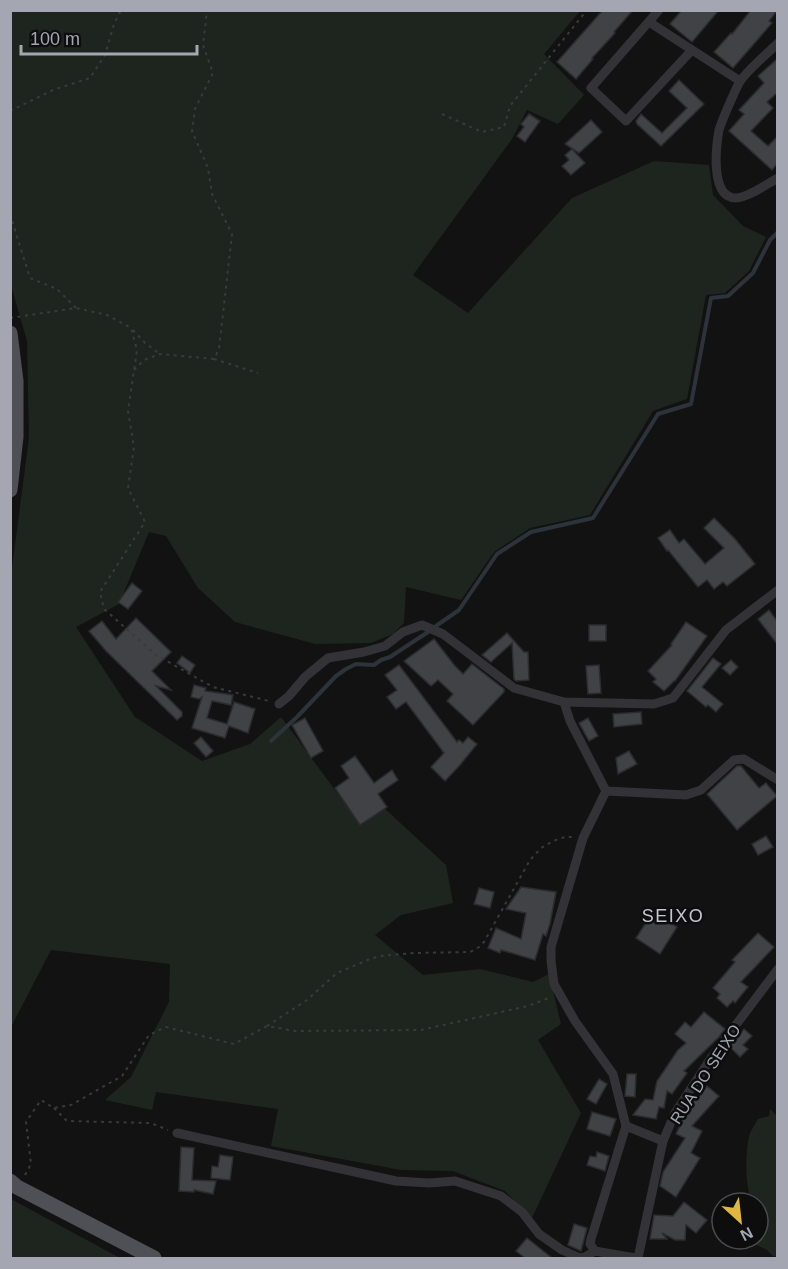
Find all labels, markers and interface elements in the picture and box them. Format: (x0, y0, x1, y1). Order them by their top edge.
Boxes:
scale bar (21, 18, 196, 56)
text: 100 m (30, 29, 80, 49)
district label: SEIXO (642, 906, 704, 926)
street label: RUA DO SEIXO (667, 1022, 744, 1127)
north arrow (710, 1191, 770, 1251)
text: N (738, 1224, 756, 1244)

